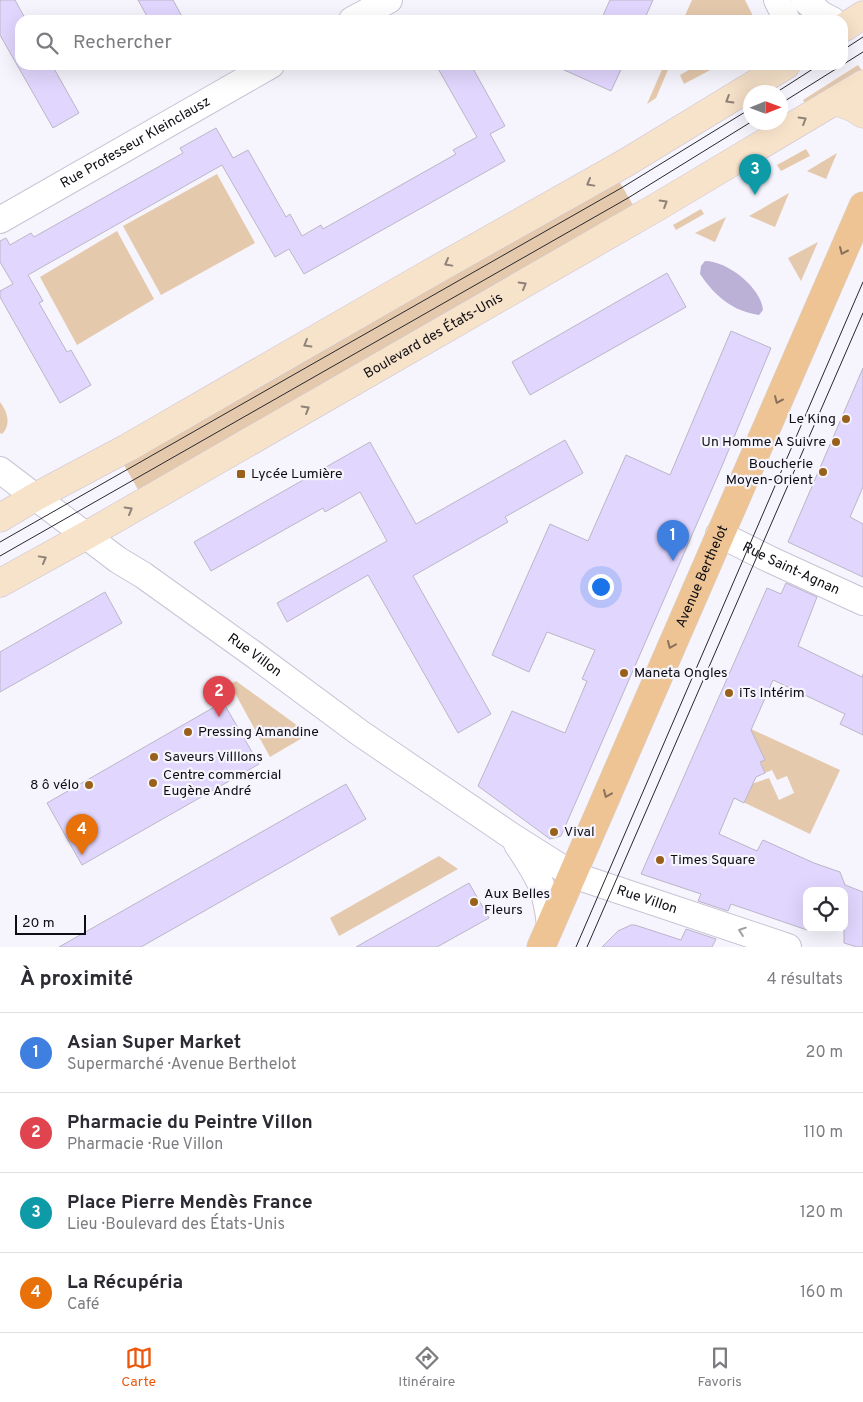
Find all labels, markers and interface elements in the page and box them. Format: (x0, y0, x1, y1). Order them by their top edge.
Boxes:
search box (15, 15, 848, 70)
icon: search (33, 29, 61, 57)
text: Rechercher (73, 31, 172, 55)
north arrow (743, 85, 788, 130)
street label: Rue Professeur Kleinclausz (57, 93, 213, 192)
one-way arrow (726, 93, 735, 103)
one-way arrow (798, 117, 807, 127)
pin: 3 (739, 154, 771, 195)
one-way arrow (586, 177, 595, 187)
one-way arrow (658, 200, 667, 210)
one-way arrow (839, 246, 850, 255)
one-way arrow (445, 256, 454, 266)
one-way arrow (517, 281, 526, 291)
street label: Boulevard des États-Unis (361, 289, 506, 382)
one-way arrow (304, 338, 313, 348)
one-way arrow (774, 395, 785, 404)
one-way arrow (301, 405, 310, 415)
place label: Le King (789, 411, 836, 428)
marker: Le King (840, 413, 852, 425)
place label: Un Homme A Suivre (701, 434, 826, 451)
marker: Un Homme A Suivre (830, 436, 842, 448)
place label: Boucherie Moyen-Orient (726, 456, 813, 489)
place label: Lycée Lumière (251, 466, 342, 483)
marker: Boucherie Moyen-Orient (817, 466, 829, 478)
marker: Lycée Lumière (235, 468, 247, 480)
one-way arrow (124, 507, 133, 517)
pin: 1 (657, 520, 689, 561)
street label: Avenue Berthelot (672, 523, 732, 630)
street label: Rue Saint-Agnan (740, 539, 842, 599)
one-way arrow (37, 555, 46, 565)
your location (588, 574, 614, 600)
street label: Rue Villon (224, 630, 285, 681)
one-way arrow (667, 640, 678, 649)
place label: Maneta Ongles (634, 665, 728, 682)
marker: Maneta Ongles (618, 667, 630, 679)
pin: 2 (203, 676, 235, 717)
place label: iTs Intérim (739, 685, 805, 702)
marker: iTs Intérim (723, 687, 735, 699)
place label: Pressing Amandine (198, 724, 319, 741)
marker: Pressing Amandine (182, 726, 194, 738)
place label: Saveurs Villlons (164, 749, 263, 766)
marker: Saveurs Villlons (148, 751, 160, 763)
place label: Centre commercial Eugène André (163, 767, 281, 800)
place label: 8 ô vélo (30, 777, 79, 794)
marker: Centre commercial Eugène André (147, 777, 159, 789)
marker: 8 ô vélo (83, 779, 95, 791)
one-way arrow (602, 789, 613, 798)
pin: 4 (66, 814, 98, 855)
place label: Vival (564, 824, 595, 841)
marker: Vival (548, 826, 560, 838)
place label: Times Square (670, 852, 755, 869)
marker: Times Square (654, 854, 666, 866)
street label: Rue Villon (614, 882, 679, 918)
place label: Aux Belles Fleurs (484, 886, 550, 919)
map controls (803, 887, 848, 932)
button: locate (803, 887, 848, 932)
marker: Aux Belles Fleurs (468, 896, 480, 908)
scale bar (15, 912, 86, 935)
text: 20 m (22, 915, 55, 932)
one-way arrow (738, 927, 746, 937)
text: À proximité (20, 966, 133, 993)
text: 4 résultats (767, 970, 843, 990)
text: Asian Super Market (67, 1031, 241, 1055)
text: 1 (33, 1043, 39, 1063)
text: 20 m (806, 1043, 843, 1063)
text: Supermarché · Avenue Berthelot (67, 1055, 296, 1075)
text: Pharmacie du Peintre Villon (67, 1111, 313, 1135)
text: 2 (31, 1123, 41, 1143)
text: 110 m (803, 1123, 843, 1143)
text: Pharmacie · Rue Villon (67, 1135, 223, 1155)
text: Place Pierre Mendès France (67, 1191, 313, 1215)
text: 3 (31, 1203, 41, 1223)
text: 120 m (800, 1203, 843, 1223)
text: Lieu · Boulevard des États-Unis (67, 1215, 285, 1235)
text: La Récupéria (67, 1271, 183, 1295)
text: 4 (31, 1283, 41, 1303)
text: 160 m (800, 1283, 843, 1303)
text: Café (67, 1295, 99, 1315)
tab: Carte (121, 1344, 156, 1391)
tab: Itinéraire (398, 1344, 455, 1391)
tab: Favoris (697, 1344, 742, 1391)

